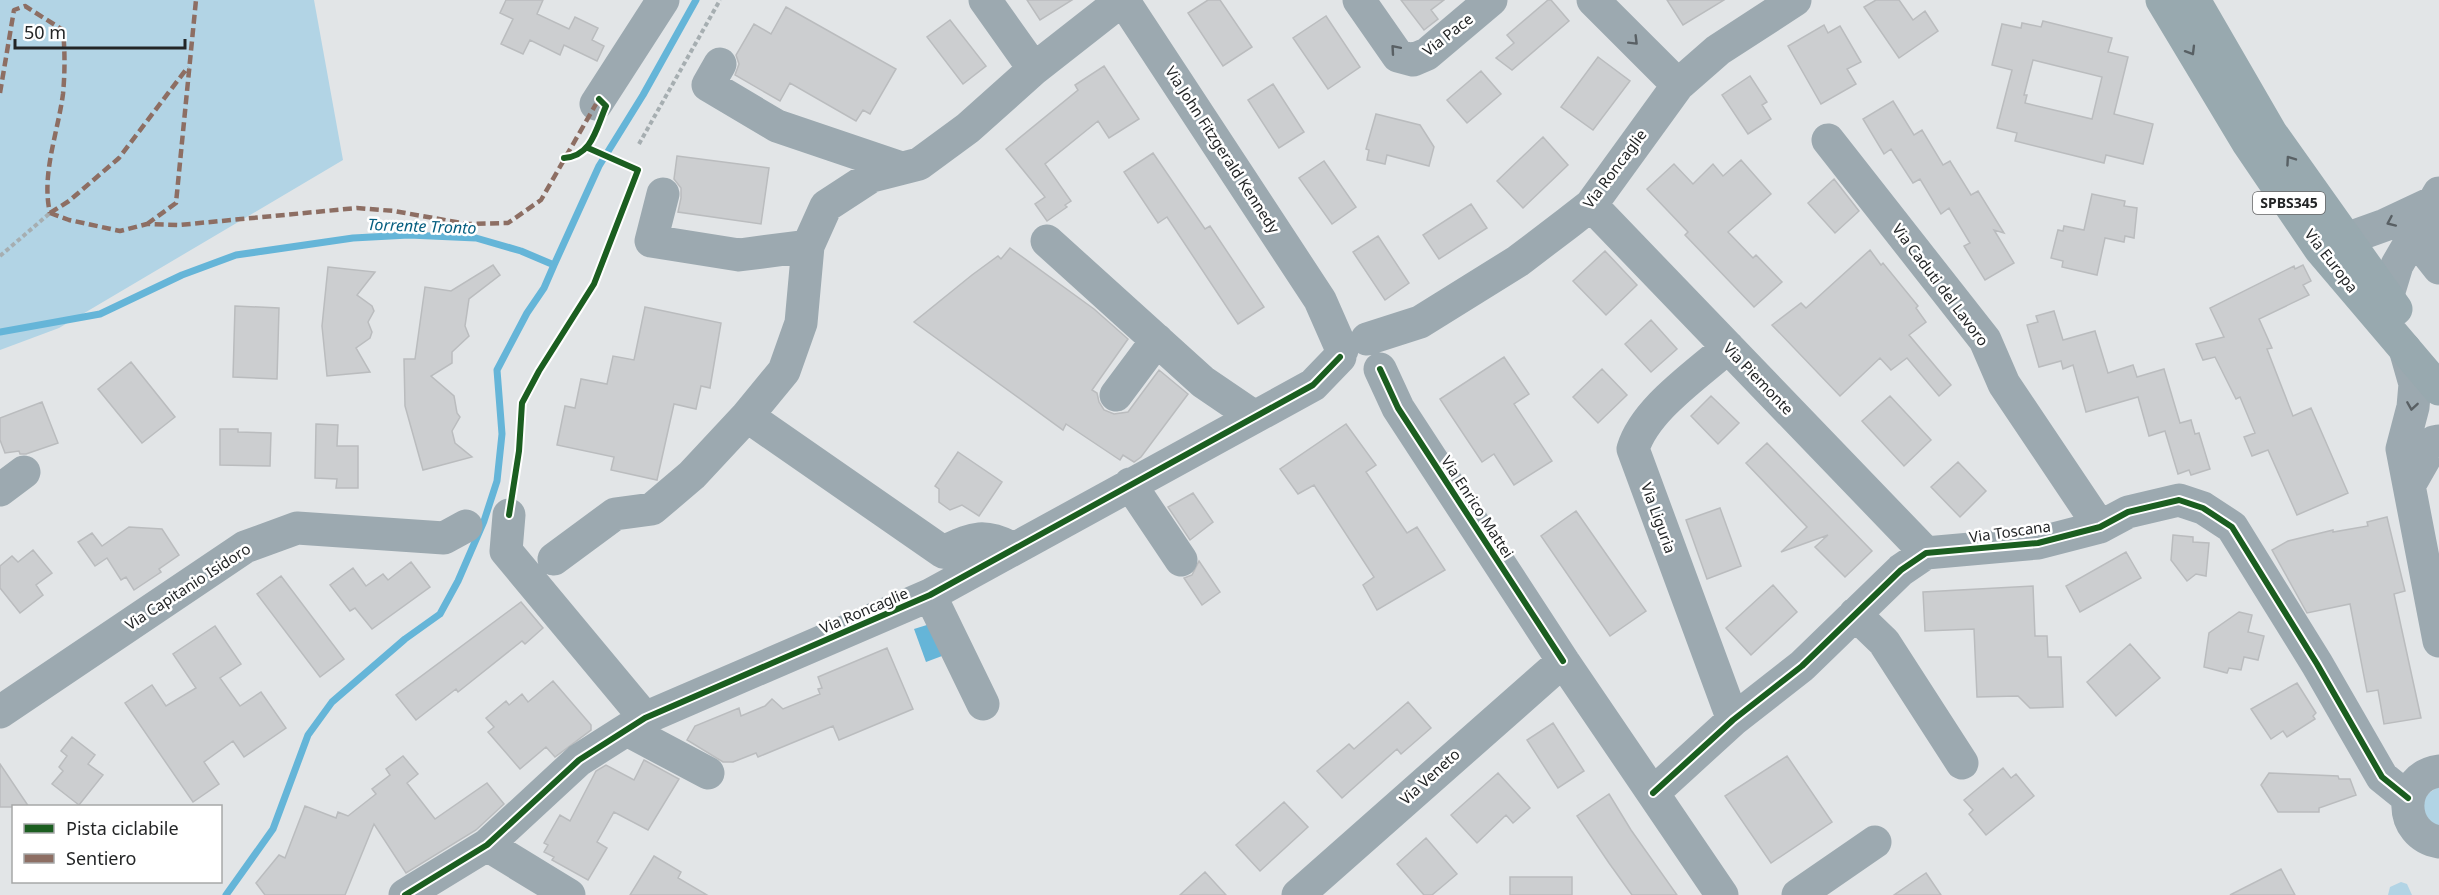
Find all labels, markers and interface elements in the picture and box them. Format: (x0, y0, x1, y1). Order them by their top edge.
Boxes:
street label: Via Pace (1418, 8, 1477, 60)
scale bar (15, 12, 184, 50)
text: 50 m (24, 20, 66, 44)
one-way arrow (1627, 35, 1638, 45)
one-way arrow (2184, 45, 2196, 55)
one-way arrow (1391, 46, 1402, 56)
street label: Via John Fitzgerald Kennedy (1161, 62, 1285, 237)
street label: Via Roncaglie (1578, 125, 1650, 212)
one-way arrow (2286, 156, 2297, 167)
road number: SPBS345 (2253, 192, 2325, 214)
water label: Torrente Tronto (367, 213, 477, 239)
one-way arrow (2386, 215, 2397, 227)
street label: Via Caduti del Lavoro (1888, 219, 1993, 350)
street label: Via Europa (2301, 225, 2363, 296)
street label: Via Piemonte (1719, 338, 1798, 419)
one-way arrow (2406, 401, 2419, 411)
street label: Via Enrico Mattei (1437, 451, 1518, 561)
street label: Via Liguria (1637, 480, 1681, 556)
street label: Via Toscana (1968, 515, 2052, 547)
street label: Via Capitanio Isidoro (121, 538, 254, 634)
street label: Via Roncaglie (816, 583, 911, 638)
street label: Via Veneto (1395, 744, 1464, 809)
legend (12, 805, 222, 883)
text: Pista ciclabile (66, 816, 179, 840)
text: Sentiero (66, 846, 136, 870)

